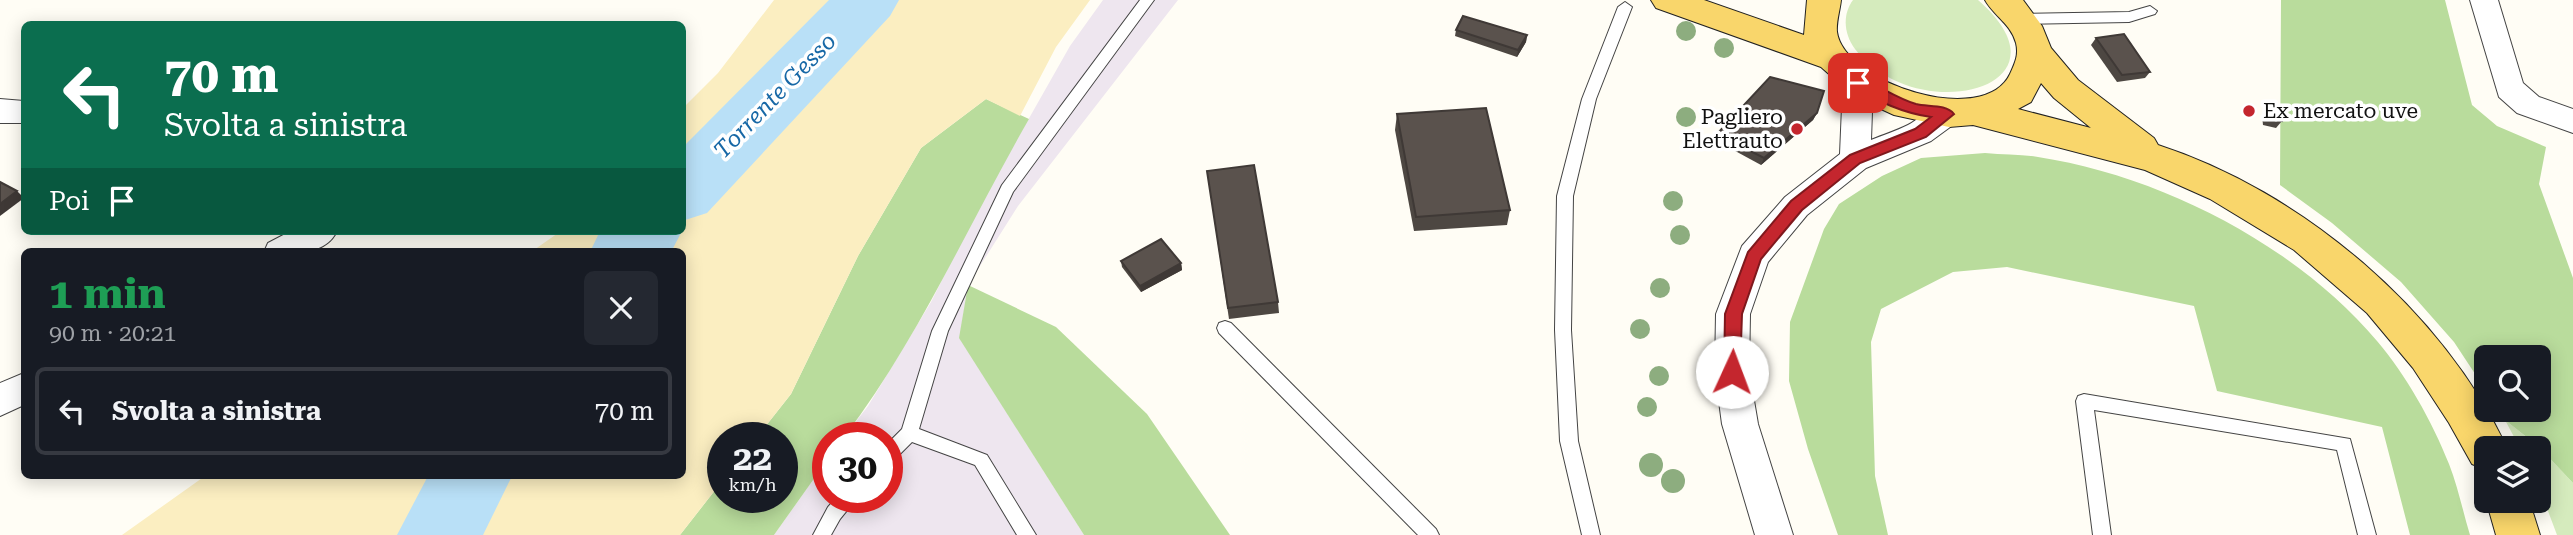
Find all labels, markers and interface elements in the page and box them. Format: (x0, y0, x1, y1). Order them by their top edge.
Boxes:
water label: Torrente Gesso (708, 28, 842, 164)
text: 70 m (164, 47, 279, 104)
icon: left (49, 49, 140, 140)
pin (1828, 53, 1888, 113)
icon: arrive (1839, 64, 1877, 102)
place label: Ex mercato uve (2263, 99, 2418, 123)
marker: Ex mercato uve (2241, 103, 2257, 119)
place label: Pagliero Elettrauto (1682, 105, 1783, 153)
text: Svolta a sinistra (164, 106, 407, 144)
marker: Pagliero Elettrauto (1789, 121, 1805, 137)
icon: arrive (103, 182, 141, 220)
text: Poi (49, 186, 89, 216)
text: 1 min (49, 269, 166, 318)
button: close (584, 271, 658, 345)
text: 90 m · 20:21 (49, 320, 176, 347)
position arrow (1695, 335, 1769, 409)
map controls (2474, 345, 2551, 513)
button: search (2474, 345, 2551, 422)
icon: left (53, 392, 91, 430)
text: Svolta a sinistra (112, 396, 321, 426)
text: 70 m (595, 396, 654, 426)
speed limit sign: 30 (812, 422, 903, 513)
button: layers (2474, 436, 2551, 513)
text: 22 (733, 438, 772, 479)
text: km/h (728, 474, 777, 495)

